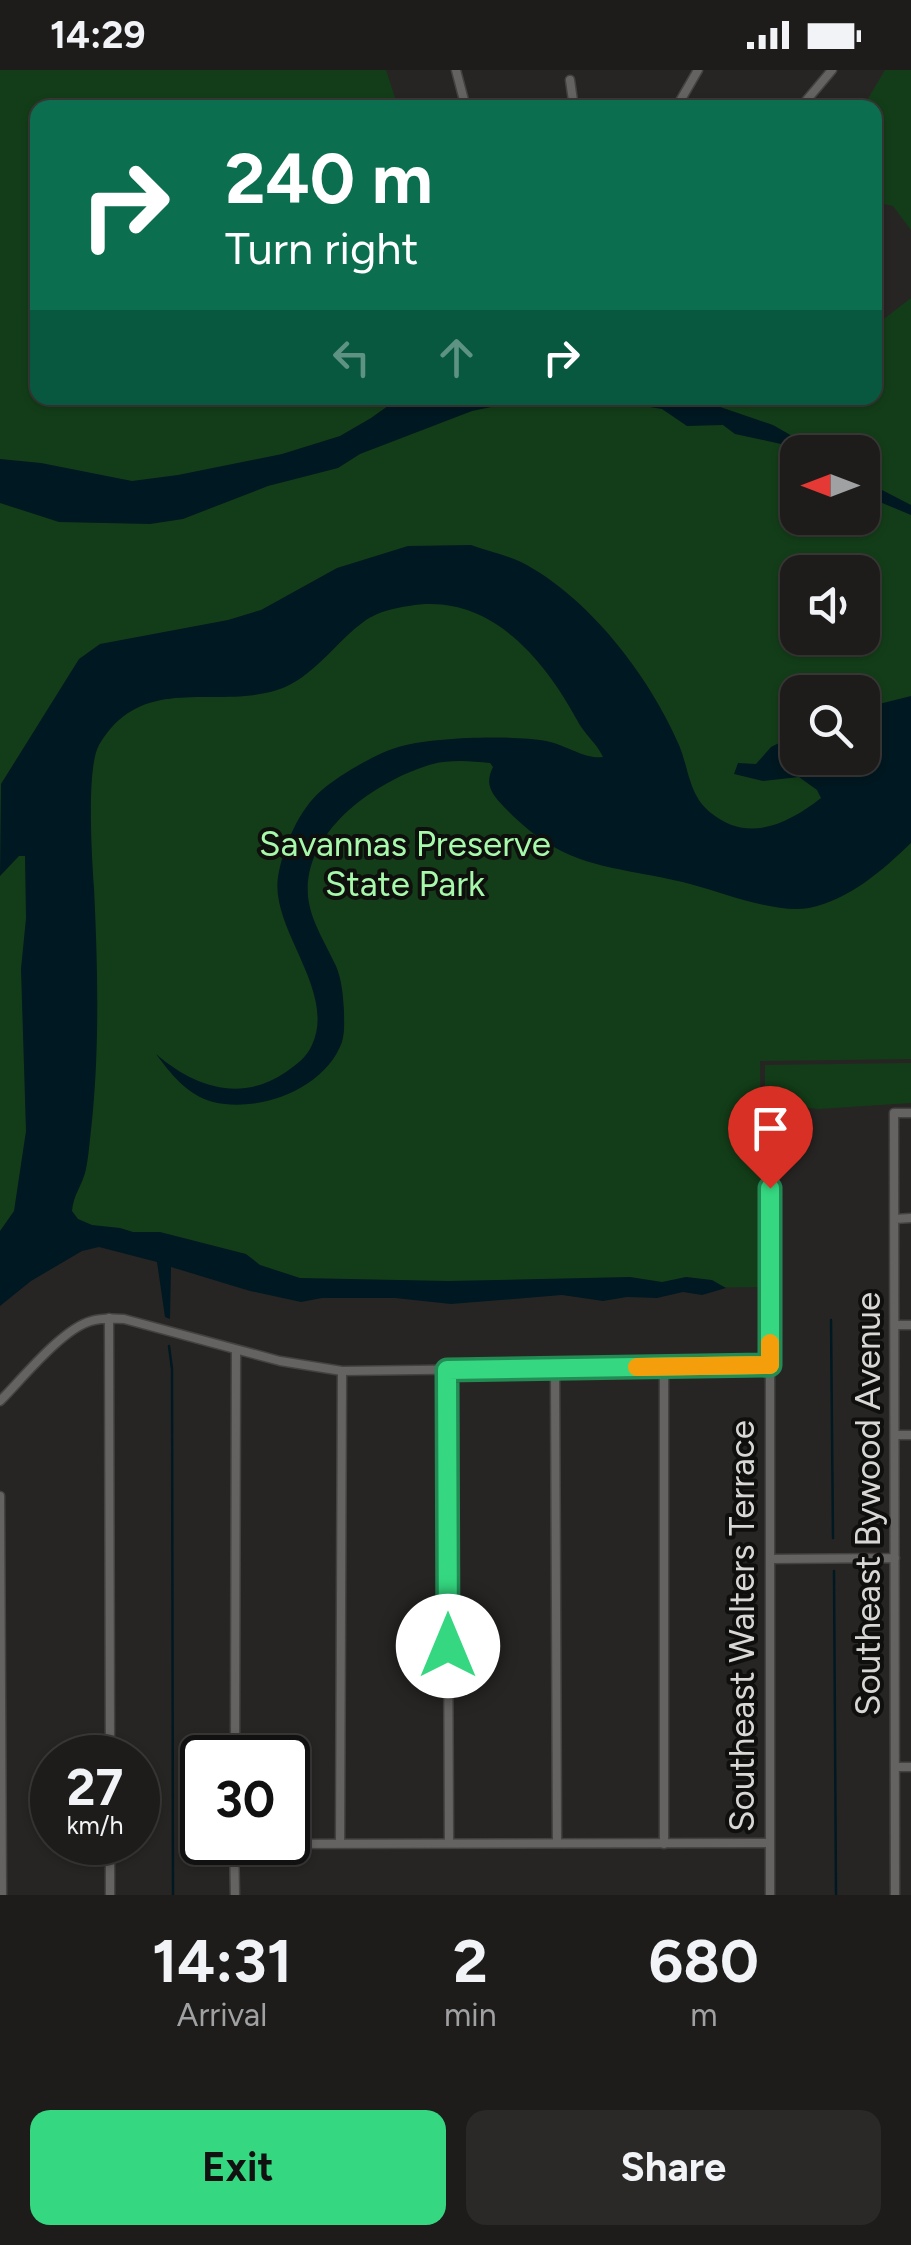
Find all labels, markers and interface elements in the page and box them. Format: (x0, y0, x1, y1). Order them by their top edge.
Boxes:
text: 14:29 (50, 12, 146, 58)
text: 240 m (225, 136, 433, 221)
icon: right (60, 140, 190, 270)
text: Turn right (225, 221, 418, 275)
icon: left (324, 330, 379, 385)
icon: ahead (429, 330, 484, 385)
icon: right (534, 330, 589, 385)
north arrow (780, 435, 880, 535)
map controls (780, 435, 880, 775)
button: sound (780, 555, 880, 655)
button: search (780, 675, 880, 775)
park label: Savannas Preserve State Park (259, 823, 551, 905)
pin (728, 1086, 813, 1189)
icon: arrive (743, 1101, 798, 1156)
street label: Southeast Bywood Avenue (847, 1292, 889, 1716)
street label: Southeast Walters Terrace (721, 1420, 763, 1832)
position arrow (396, 1594, 500, 1698)
speed limit sign: 30 (180, 1735, 310, 1865)
text: 27 (67, 1757, 123, 1818)
text: km/h (66, 1810, 124, 1840)
text: 14:31 (152, 1925, 292, 1997)
text: 2 (453, 1925, 488, 1997)
text: 680 (649, 1925, 759, 1997)
text: Arrival (177, 1996, 267, 2034)
text: min (444, 1996, 497, 2034)
text: m (690, 1996, 717, 2034)
button: Exit (30, 2110, 446, 2225)
button: Share (466, 2110, 881, 2225)

